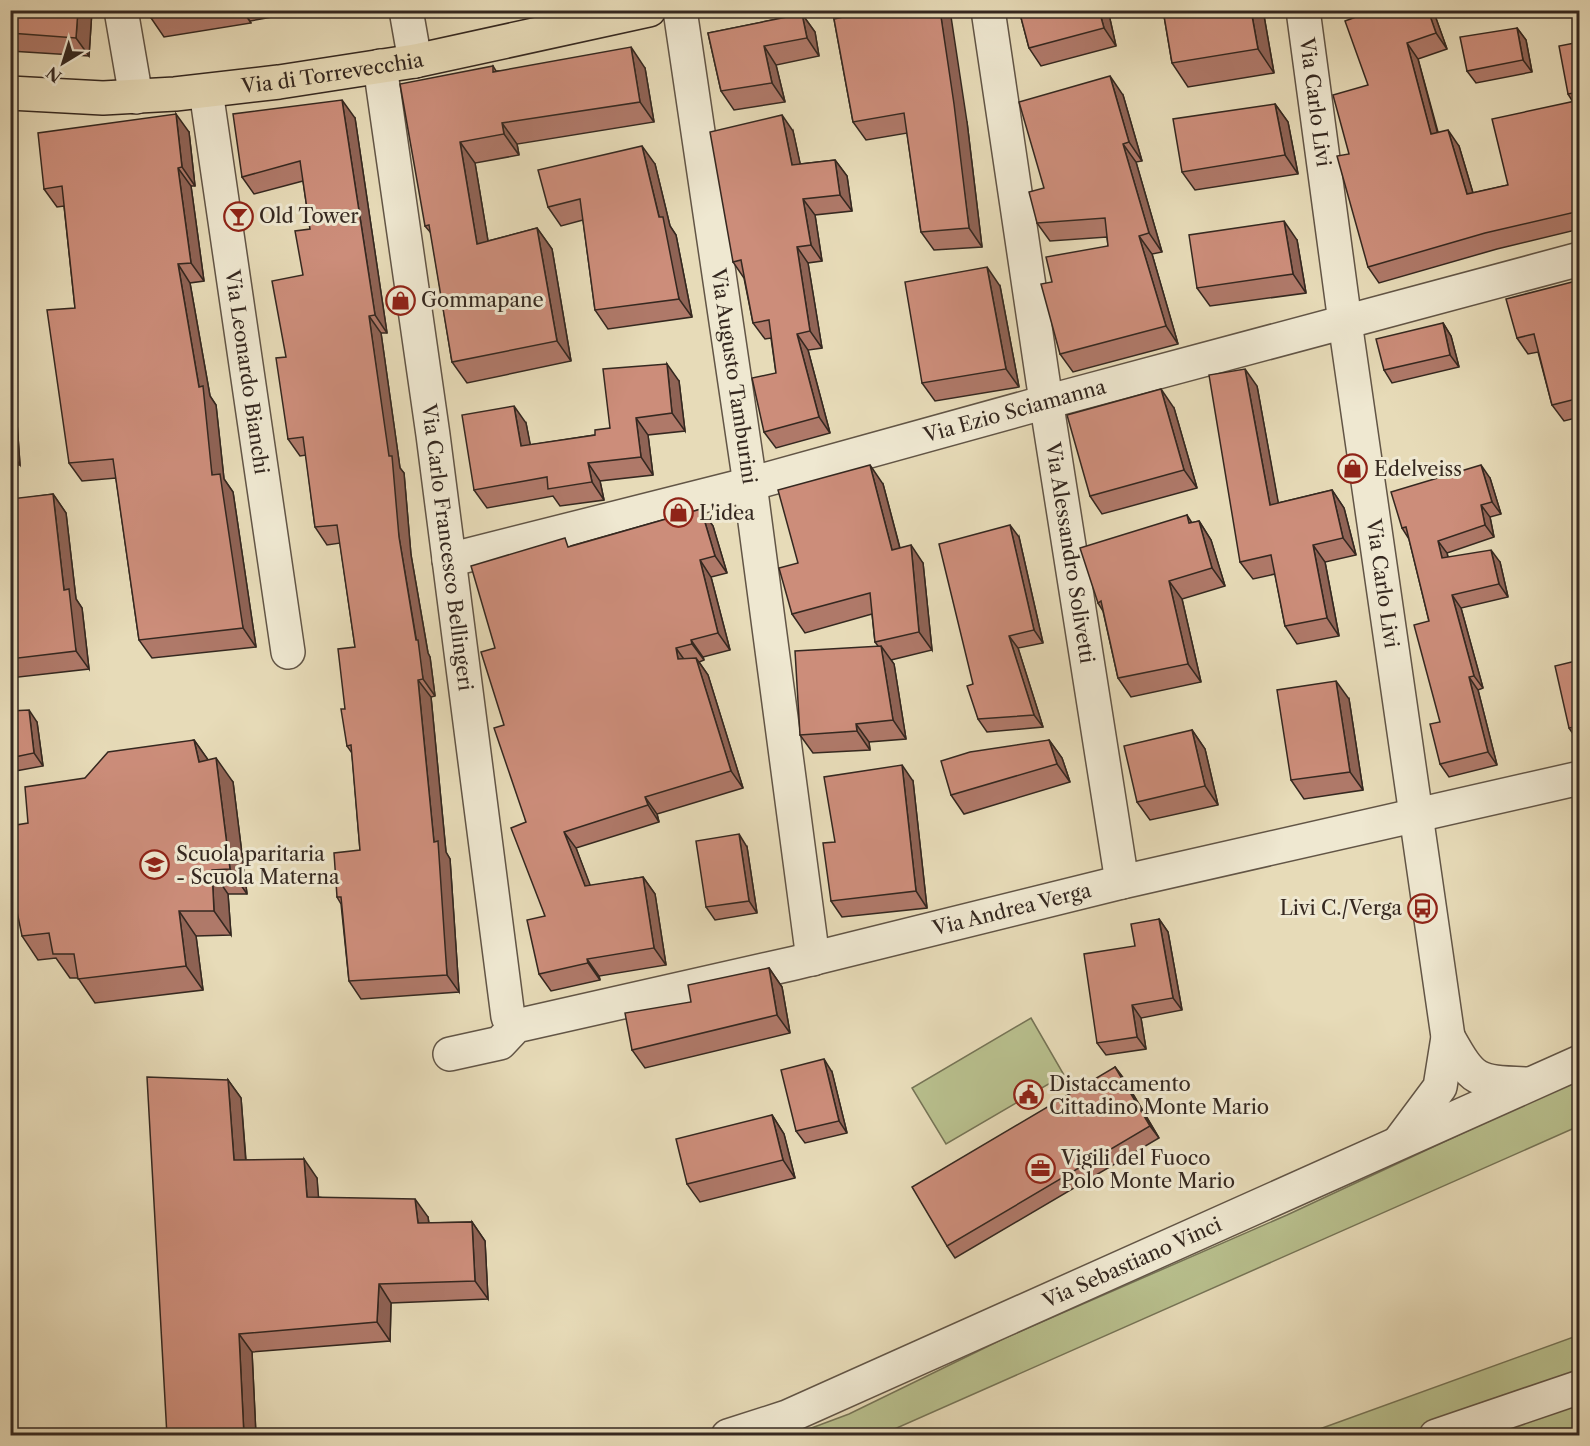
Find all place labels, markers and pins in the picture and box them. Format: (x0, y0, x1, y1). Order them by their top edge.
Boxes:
bar icon: Old Tower (222, 200, 254, 232)
place label: Old Tower (259, 204, 359, 228)
shop icon: Gommapane (384, 284, 416, 316)
place label: Gommapane (421, 288, 544, 312)
shop icon: Edelveiss (1337, 453, 1369, 485)
place label: Edelveiss (1374, 457, 1462, 481)
shop icon: L'idea (662, 497, 694, 529)
place label: L'idea (699, 501, 755, 525)
place label: Scuola paritaria - Scuola Materna (176, 842, 340, 889)
school or university icon: Scuola paritaria - Scuola Materna (139, 849, 171, 881)
bus stop icon: Livi C./Verga (1407, 892, 1439, 924)
place label: Livi C./Verga (1280, 896, 1402, 920)
place label: Distaccamento Cittadino Monte Mario (1049, 1072, 1269, 1119)
public building icon: Distaccamento Cittadino Monte Mario (1012, 1079, 1044, 1111)
place label: Vigili del Fuoco Polo Monte Mario (1060, 1146, 1235, 1193)
office icon: Vigili del Fuoco Polo Monte Mario (1024, 1153, 1056, 1185)

